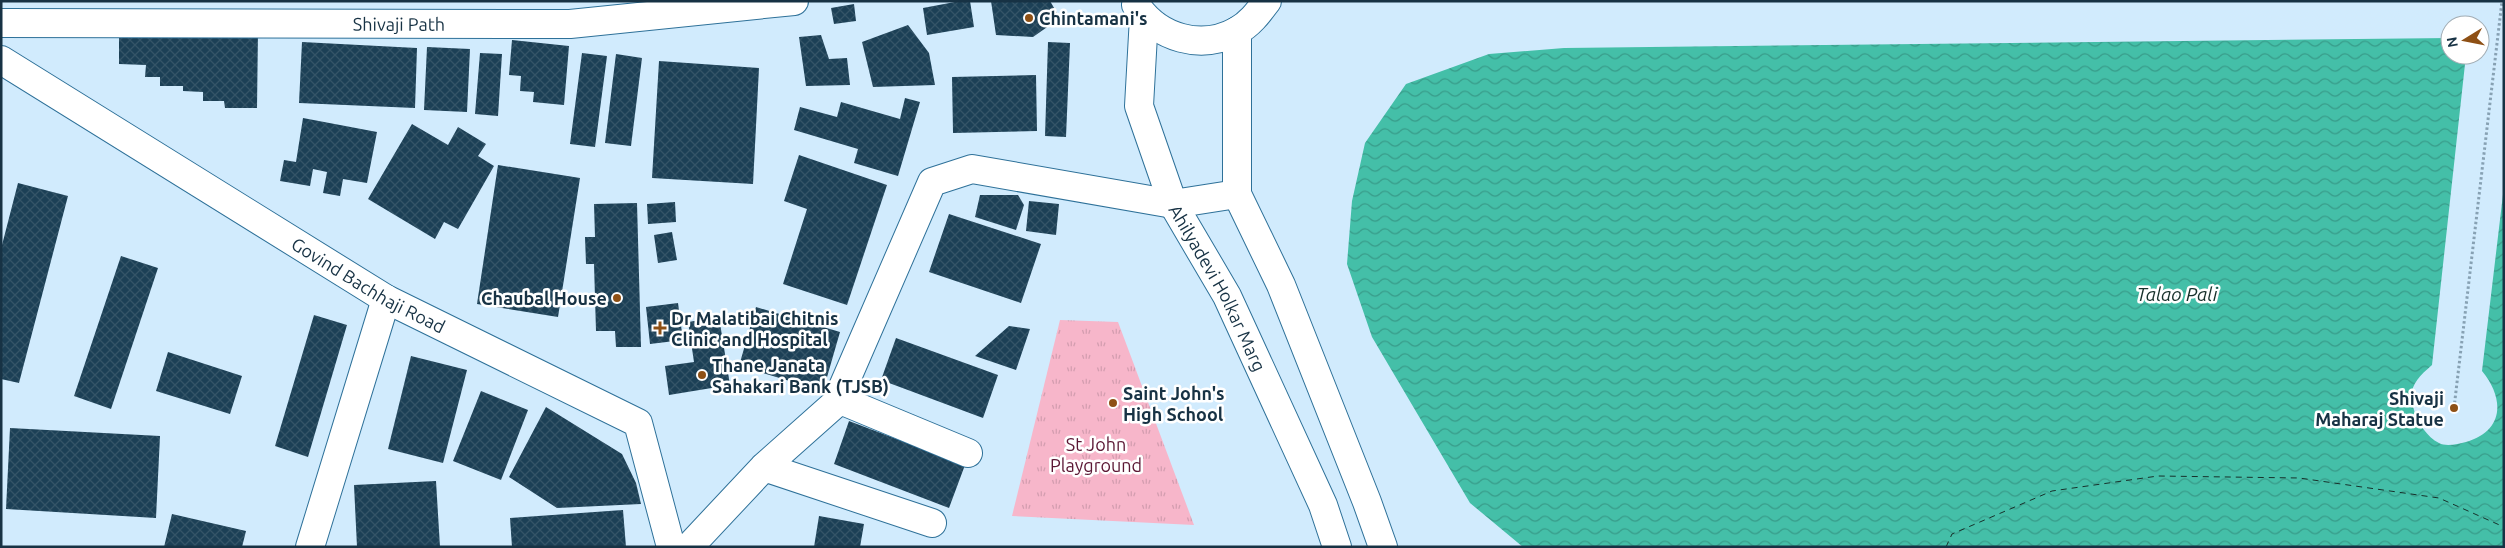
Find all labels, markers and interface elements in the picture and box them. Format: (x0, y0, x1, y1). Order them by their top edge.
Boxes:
place label: Chintamani's (1039, 8, 1148, 28)
marker: Chintamani's (1023, 12, 1035, 24)
street label: Shivaji Path (353, 14, 445, 34)
north arrow (2440, 15, 2490, 65)
text: N (2443, 36, 2461, 49)
street label: Ahilyadevi Holkar Marg (1165, 201, 1270, 374)
street label: Govind Bachhaji Road (288, 233, 449, 337)
water label: Talao Pali (2137, 283, 2219, 305)
place label: Chaubal House (481, 288, 607, 308)
marker: Chaubal House (611, 292, 623, 304)
place label: Dr Malatibai Chitnis Clinic and Hospital (671, 308, 838, 349)
marker: Dr Malatibai Chitnis Clinic and Hospital (653, 321, 667, 335)
place label: Thane Janata Sahakari Bank (TJSB) (712, 355, 889, 397)
marker: Thane Janata Sahakari Bank (TJSB) (696, 369, 708, 381)
place label: Saint John's High School (1123, 383, 1225, 424)
place label: Shivaji Maharaj Statue (2315, 388, 2444, 429)
marker: Saint John's High School (1107, 397, 1119, 409)
marker: Shivaji Maharaj Statue (2448, 402, 2460, 414)
park label: St John Playground (1050, 434, 1142, 475)

